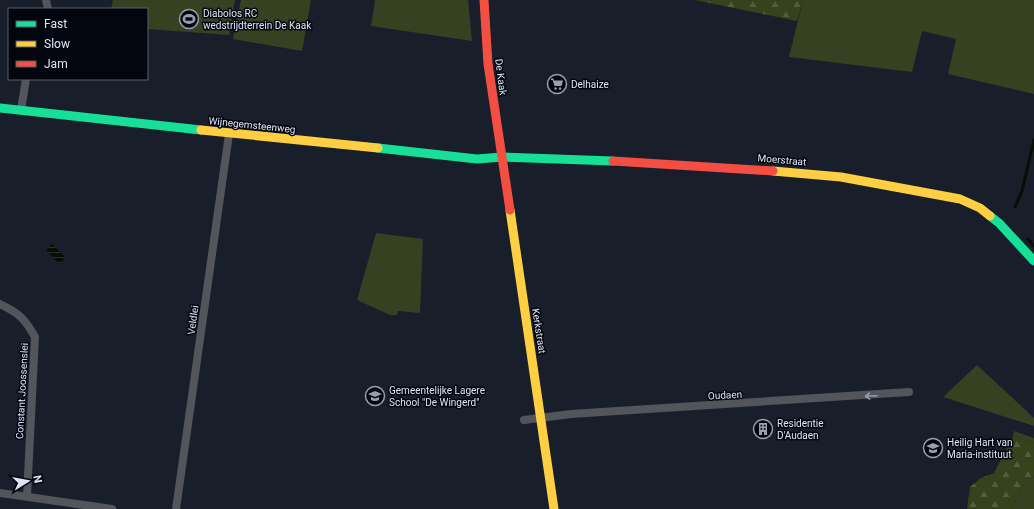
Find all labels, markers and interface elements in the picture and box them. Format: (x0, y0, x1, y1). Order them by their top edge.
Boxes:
legend (8, 8, 148, 80)
sports icon: Diabolos RC wedstrijdterrein De Kaak (178, 8, 200, 30)
place label: Diabolos RC wedstrijdterrein De Kaak (203, 8, 312, 31)
text: Fast (44, 17, 67, 31)
text: Slow (44, 37, 70, 51)
text: Jam (44, 57, 68, 71)
street label: De Kaak (493, 58, 509, 97)
supermarket icon: Delhaize (546, 73, 568, 95)
place label: Delhaize (571, 79, 609, 90)
street label: Wijnegemsteenweg (208, 115, 296, 135)
street label: Moerstraat (757, 152, 807, 168)
street label: Veldlei (185, 305, 201, 335)
street label: Kerkstraat (530, 308, 548, 354)
street label: Constant Joossenslei (14, 343, 30, 439)
school or university icon: Gemeentelijke Lagere School "De Wingerd" (364, 385, 386, 407)
place label: Gemeentelijke Lagere School "De Wingerd" (389, 385, 485, 408)
street label: Oudaen (708, 389, 742, 401)
one-way arrow (865, 392, 878, 399)
building icon: Residentie D'Audaen (752, 418, 774, 440)
place label: Residentie D'Audaen (777, 418, 824, 441)
school or university icon: Heilig Hart van Maria-instituut (922, 437, 944, 459)
place label: Heilig Hart van Maria-instituut (947, 437, 1013, 460)
north arrow (8, 461, 48, 501)
text: N (30, 474, 44, 484)

